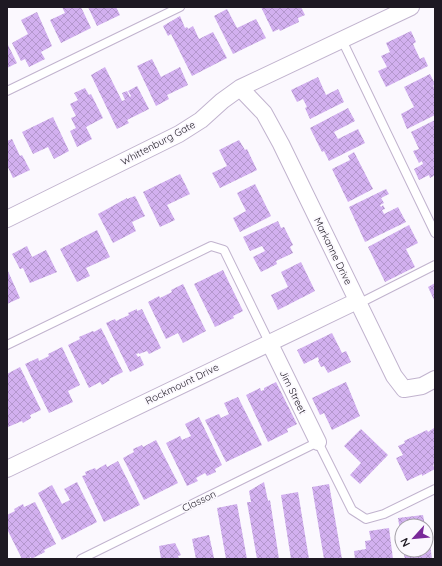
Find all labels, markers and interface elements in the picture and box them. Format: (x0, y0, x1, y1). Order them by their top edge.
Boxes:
street label: Whittenburg Gate (119, 118, 198, 168)
street label: Markanne Drive (311, 215, 355, 287)
street label: Rockmount Drive (143, 360, 221, 407)
street label: Jim Street (277, 368, 309, 417)
street label: Classon (180, 487, 218, 515)
north arrow (394, 518, 434, 558)
text: N (397, 536, 413, 549)

